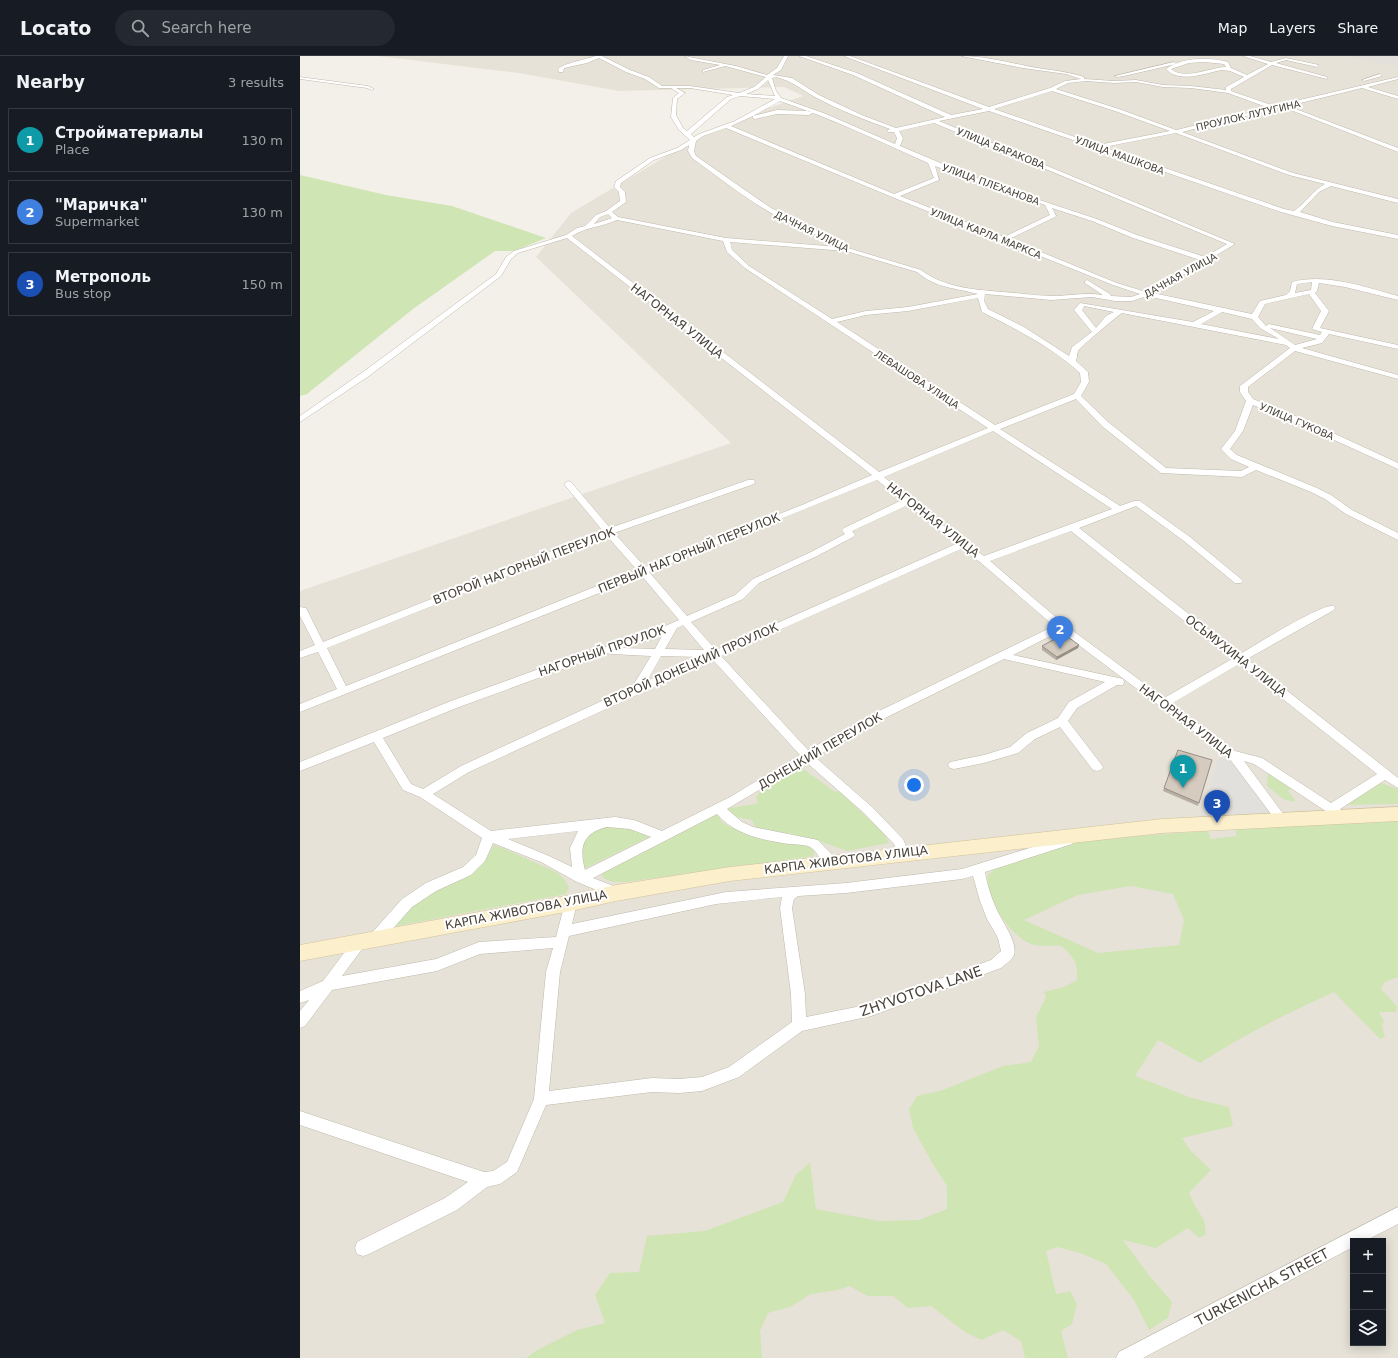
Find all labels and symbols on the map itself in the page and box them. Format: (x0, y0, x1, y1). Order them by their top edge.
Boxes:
street label: ПРОУЛОК ЛУТУГИНА (1195, 98, 1302, 133)
street label: УЛИЦА БАРАКОВА (955, 126, 1047, 171)
street label: УЛИЦА МАШКОВА (1074, 134, 1166, 177)
street label: УЛИЦА ПЛЕХАНОВА (941, 162, 1041, 207)
street label: УЛИЦА КАРЛА МАРКСА (929, 206, 1043, 261)
street label: ДАЧНАЯ УЛИЦА (773, 209, 851, 254)
street label: ДАЧНАЯ УЛИЦА (1142, 251, 1219, 300)
street label: НАГОРНАЯ УЛИЦА (628, 281, 727, 362)
street label: ЛЕВАШОВА УЛИЦА (872, 348, 961, 411)
street label: УЛИЦА ГУКОВА (1258, 401, 1336, 442)
street label: НАГОРНАЯ УЛИЦА (884, 480, 983, 561)
street label: ПЕРВЫЙ НАГОРНЫЙ ПЕРЕУЛОК (596, 509, 782, 596)
street label: ВТОРОЙ НАГОРНЫЙ ПЕРЕУЛОК (431, 524, 617, 607)
street label: ОСЬМУХИНА УЛИЦА (1183, 612, 1290, 700)
pin: 2 (1047, 616, 1073, 649)
street label: ВТОРОЙ ДОНЕЦКИЙ ПРОУЛОК (601, 619, 781, 710)
street label: НАГОРНЫЙ ПРОУЛОК (536, 622, 668, 679)
street label: НАГОРНАЯ УЛИЦА (1136, 681, 1236, 761)
street label: ДОНЕЦКИЙ ПЕРЕУЛОК (755, 709, 885, 792)
pin: 1 (1170, 755, 1196, 788)
your location (904, 775, 924, 795)
pin: 3 (1204, 790, 1230, 823)
street label: КАРПА ЖИВОТОВА УЛИЦА (764, 843, 929, 877)
street label: КАРПА ЖИВОТОВА УЛИЦА (444, 887, 609, 933)
street label: ZHYVOTOVA LANE (858, 963, 984, 1019)
street label: TURKENICHA STREET (1192, 1245, 1332, 1329)

